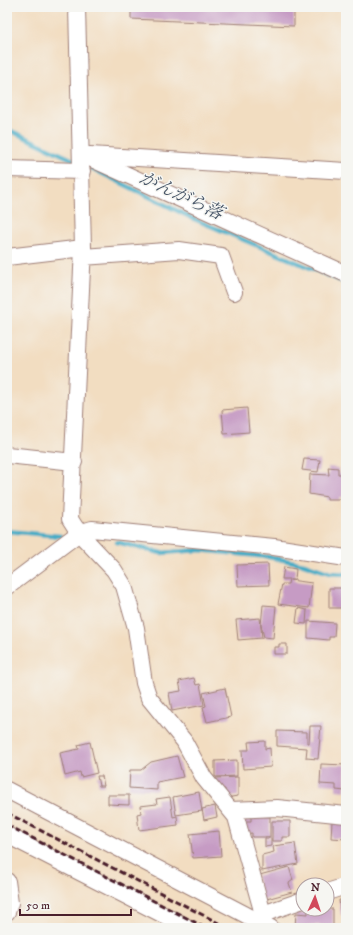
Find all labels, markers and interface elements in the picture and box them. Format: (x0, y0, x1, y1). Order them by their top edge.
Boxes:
water label: がんがら落 (136, 167, 229, 226)
north arrow (295, 877, 335, 917)
text: N (311, 881, 320, 895)
scale bar (20, 891, 131, 917)
text: 50 m (26, 898, 50, 913)

